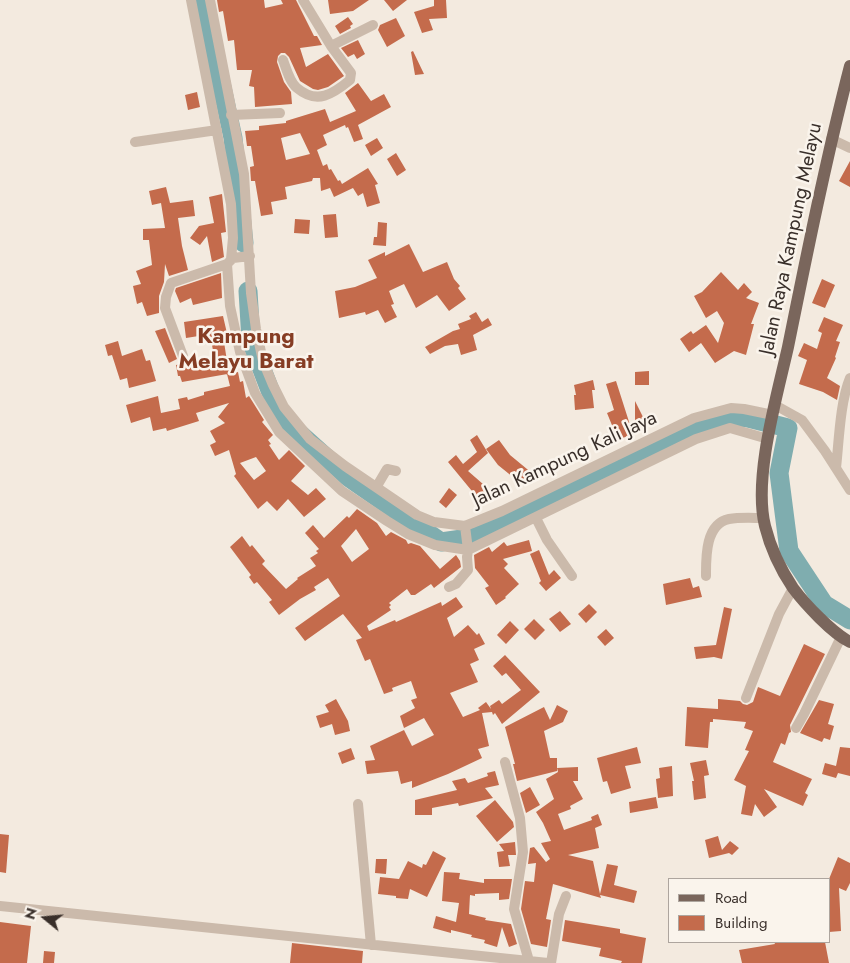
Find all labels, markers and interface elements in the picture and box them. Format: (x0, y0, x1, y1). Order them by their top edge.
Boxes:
street label: Jalan Raya Kampung Melayu (756, 121, 828, 357)
district label: Kampung Melayu Barat (179, 325, 313, 376)
street label: Jalan Kampung Kali Jaya (469, 407, 661, 513)
legend (668, 878, 830, 943)
text: Road (715, 887, 747, 909)
north arrow (20, 893, 70, 943)
text: N (19, 905, 42, 922)
text: Building (715, 912, 767, 934)

